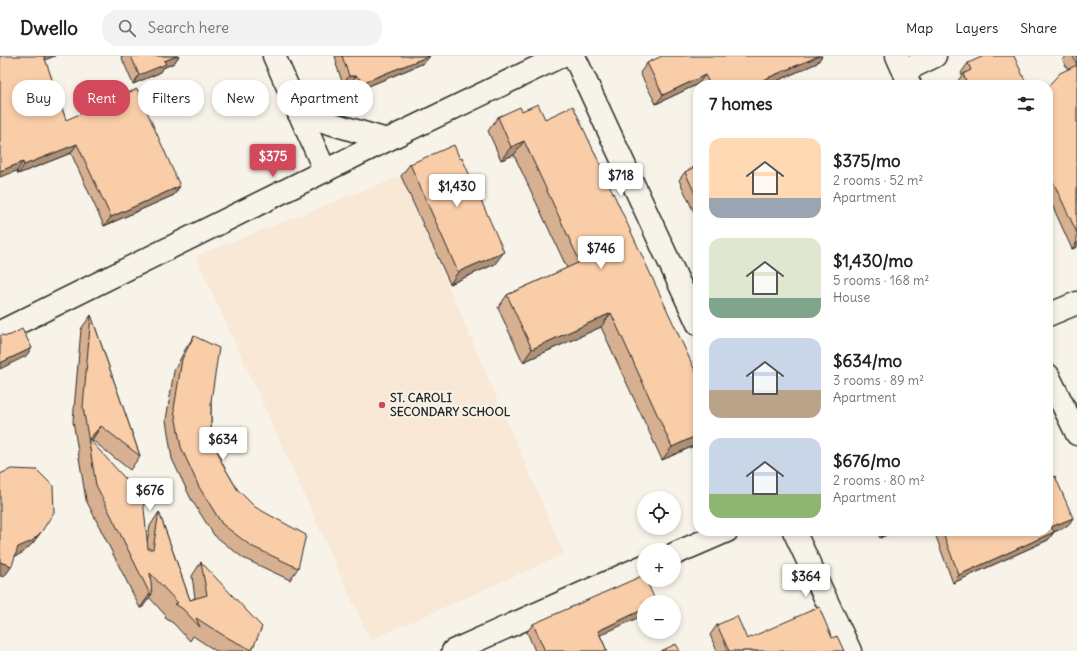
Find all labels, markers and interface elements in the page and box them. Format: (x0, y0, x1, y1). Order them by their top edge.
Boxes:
search box (102, 10, 382, 46)
text: Dwello (20, 16, 78, 40)
icon: search (116, 17, 138, 39)
text: Search here (148, 18, 229, 37)
text: Map (906, 19, 933, 37)
text: Layers (955, 19, 998, 37)
text: Share (1020, 19, 1057, 37)
chip: Buy (12, 80, 65, 116)
chip: Rent (73, 80, 130, 116)
chip: Filters (138, 80, 204, 116)
chip: New (212, 80, 269, 116)
chip: Apartment (277, 80, 373, 116)
text: 7 homes (709, 93, 773, 115)
icon: filters (1015, 93, 1037, 115)
pin: $375 (249, 144, 297, 178)
text: $375 (259, 148, 287, 165)
text: $375/mo (833, 150, 901, 172)
icon: home (741, 154, 789, 202)
pin: $718 (597, 163, 645, 197)
text: $718 (608, 167, 634, 184)
text: 2 rooms · 52 m² (833, 172, 923, 189)
pin: $1,430 (424, 174, 490, 208)
text: $1,430 (438, 178, 476, 195)
text: Apartment (833, 189, 896, 206)
pin: $746 (577, 236, 625, 270)
text: $746 (587, 240, 615, 257)
text: $1,430/mo (833, 250, 913, 272)
icon: home (741, 254, 789, 302)
text: 5 rooms · 168 m² (833, 272, 929, 289)
text: House (833, 289, 870, 306)
text: $634/mo (833, 350, 902, 372)
icon: home (741, 354, 789, 402)
text: 3 rooms · 89 m² (833, 372, 924, 389)
text: Apartment (833, 389, 896, 406)
place label: ST. CAROLI SECONDARY SCHOOL (390, 390, 511, 419)
marker: ST. CAROLI SECONDARY SCHOOL (377, 400, 387, 410)
pin: $634 (199, 427, 247, 461)
text: $634 (208, 431, 238, 448)
text: $676/mo (833, 450, 901, 472)
icon: home (741, 454, 789, 502)
text: 2 rooms · 80 m² (833, 472, 925, 489)
pin: $676 (126, 478, 174, 512)
text: $676 (136, 482, 164, 499)
text: Apartment (833, 489, 896, 506)
map controls (637, 491, 681, 639)
button: locate (637, 491, 681, 535)
button: + (637, 543, 681, 587)
pin: $364 (782, 564, 830, 598)
text: $364 (791, 568, 821, 585)
button: − (637, 595, 681, 639)

